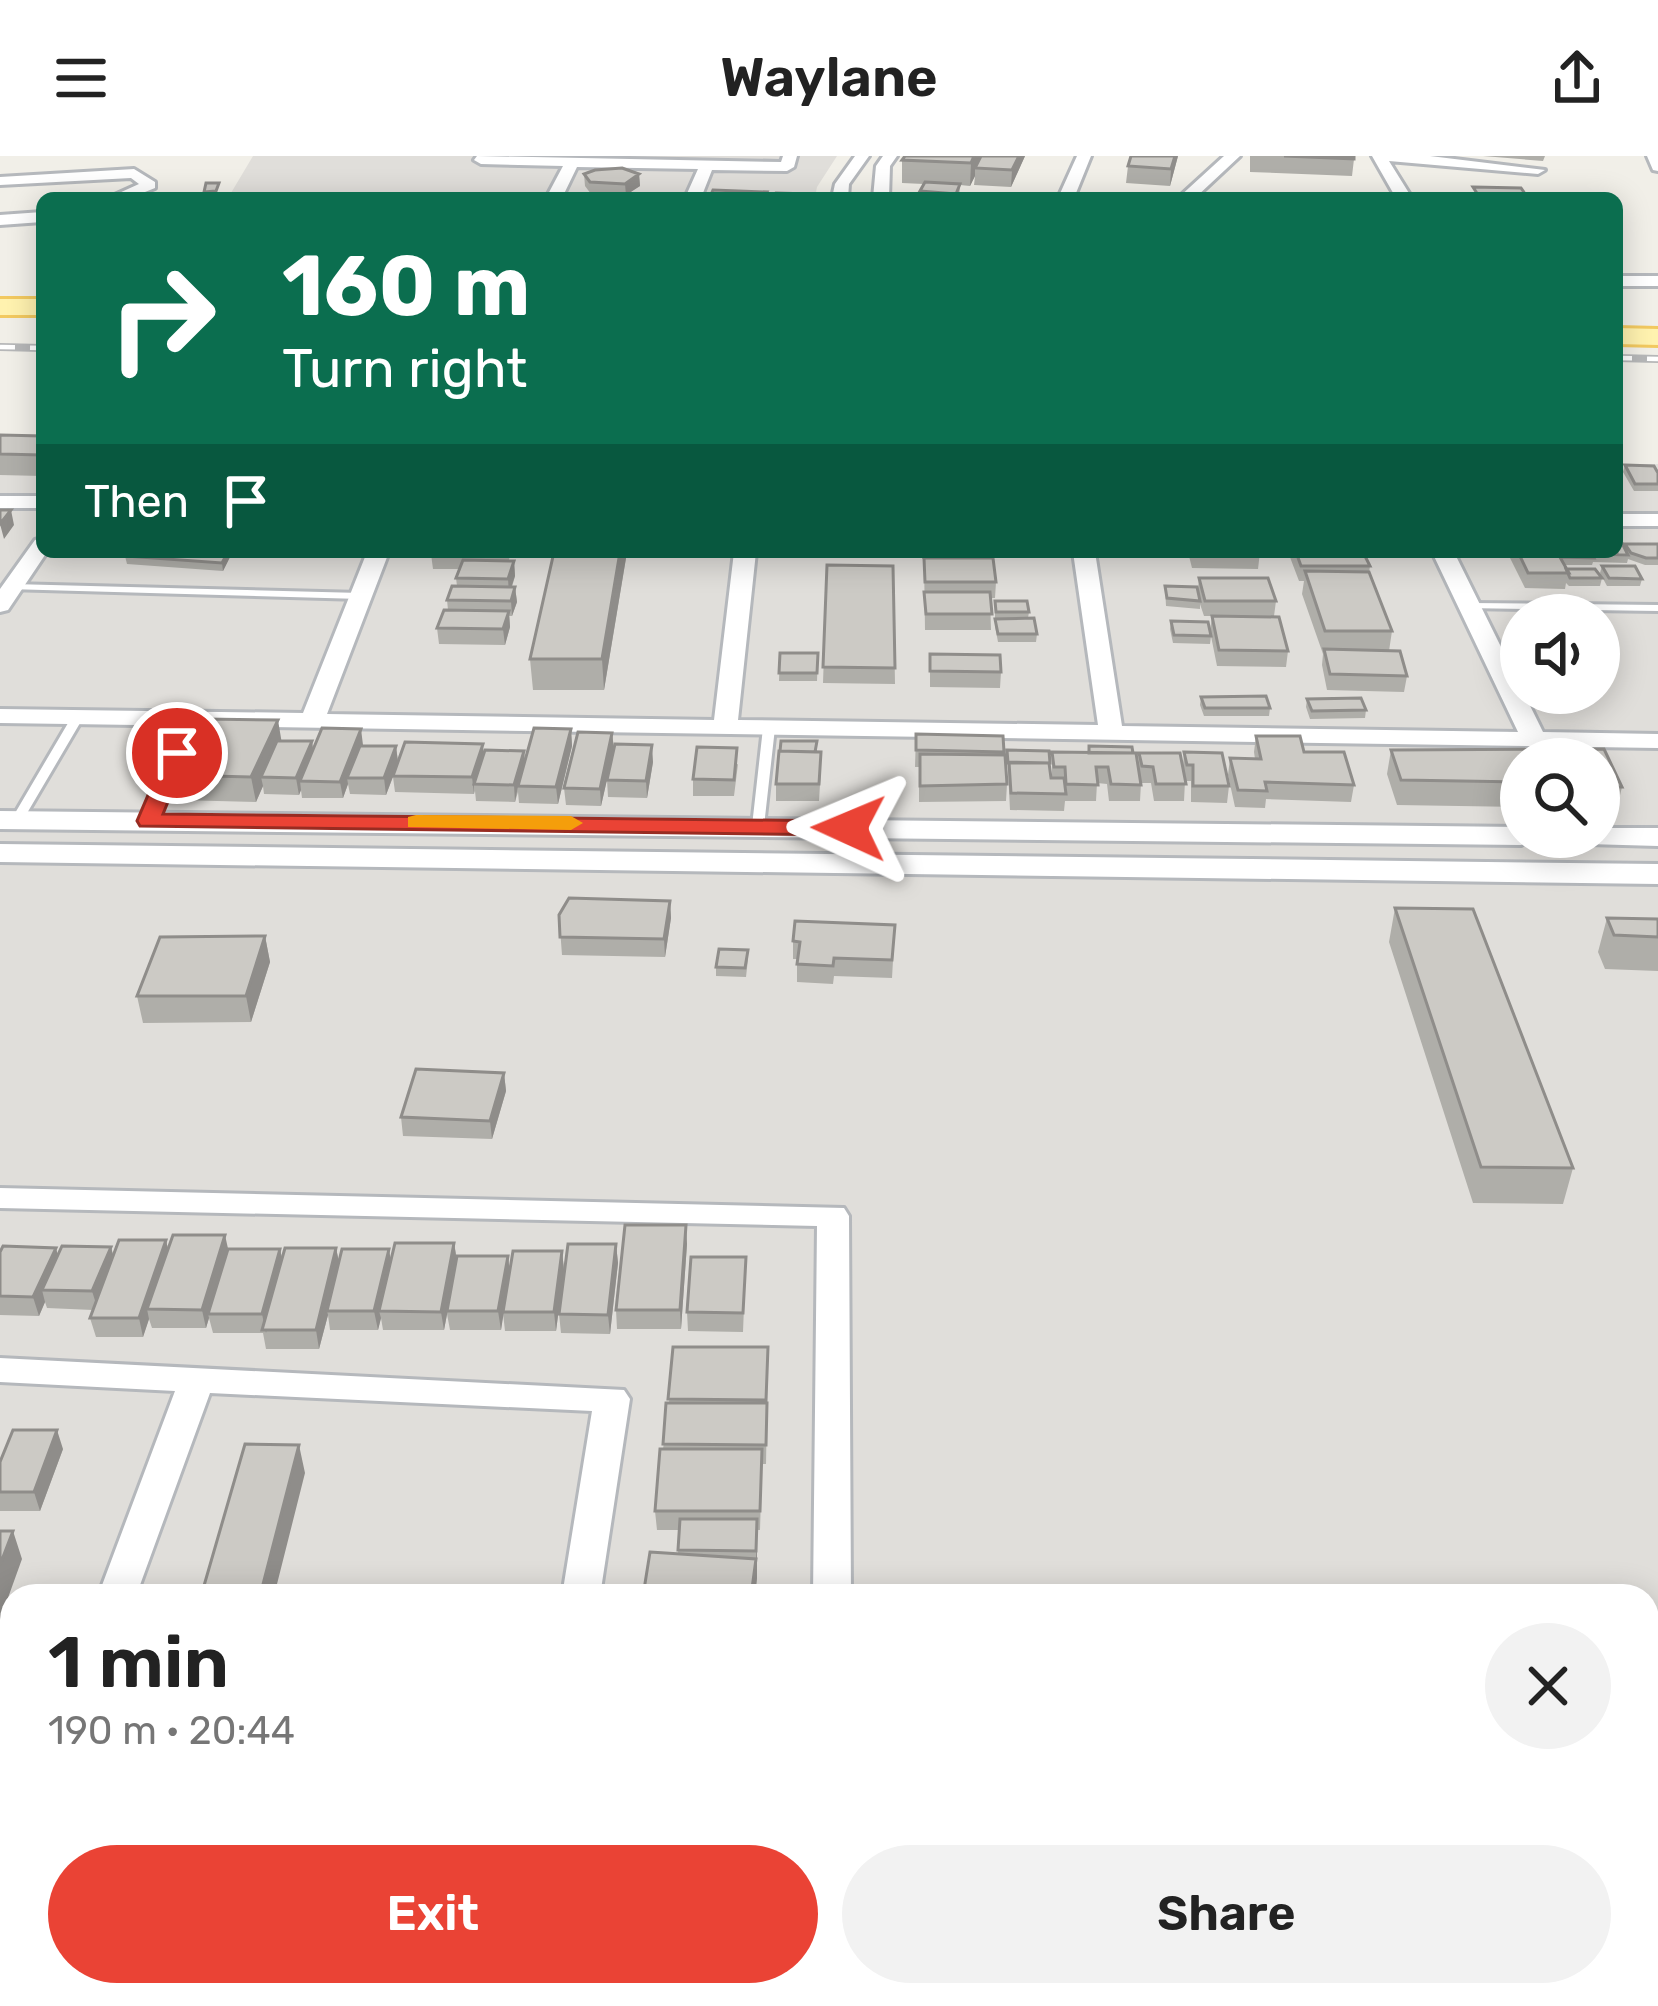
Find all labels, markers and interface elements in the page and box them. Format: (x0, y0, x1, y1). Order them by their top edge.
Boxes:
icon: menu (48, 45, 114, 111)
icon: share (1544, 45, 1610, 111)
text: Waylane (720, 46, 938, 110)
text: 160 m (282, 236, 530, 336)
icon: right (84, 240, 240, 396)
text: Turn right (282, 337, 527, 401)
icon: arrive (213, 468, 279, 534)
text: Then (84, 475, 189, 528)
map controls (1500, 594, 1620, 858)
button: sound (1500, 594, 1620, 714)
pin (126, 702, 228, 804)
icon: arrive (144, 720, 210, 786)
button: search (1500, 738, 1620, 858)
position arrow (786, 765, 912, 891)
text: 1 min (48, 1620, 229, 1705)
button: close (1485, 1623, 1611, 1749)
text: 190 m · 20:44 (48, 1708, 295, 1754)
button: Exit (48, 1845, 818, 1983)
button: Share (842, 1845, 1611, 1983)

